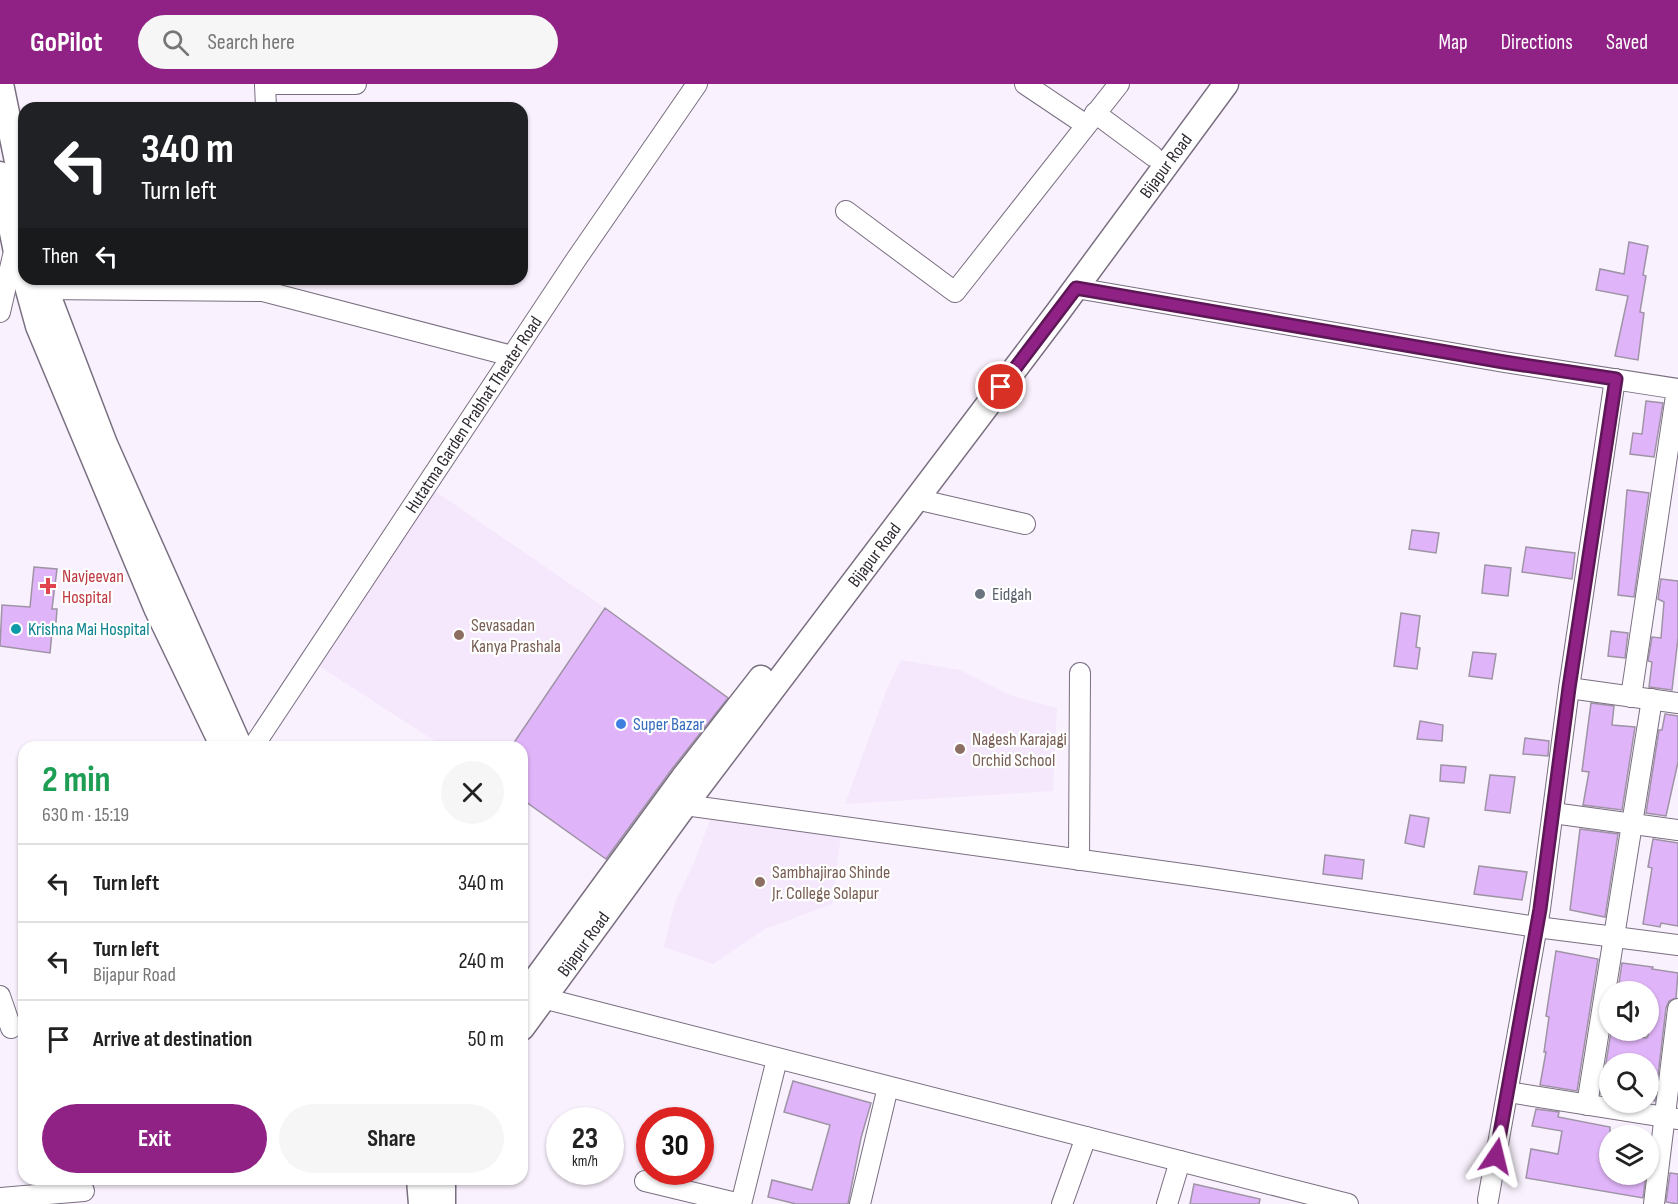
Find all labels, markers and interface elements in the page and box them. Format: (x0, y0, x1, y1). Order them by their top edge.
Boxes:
search box (138, 15, 558, 69)
text: GoPilot (30, 26, 102, 59)
icon: search (159, 26, 192, 59)
text: Search here (207, 29, 295, 56)
text: Map (1438, 30, 1468, 55)
text: Directions (1501, 30, 1573, 55)
text: Saved (1606, 30, 1648, 55)
text: 340 m (141, 124, 234, 175)
icon: left (42, 126, 120, 204)
street label: Bijapur Road (1135, 130, 1196, 202)
text: Turn left (141, 175, 217, 207)
icon: left (90, 240, 123, 273)
text: Then (42, 243, 78, 270)
street label: Hutatma Garden Prabhat Theater Road (401, 312, 546, 517)
pin (975, 361, 1026, 412)
icon: arrive (984, 370, 1017, 403)
street label: Bijapur Road (843, 519, 905, 591)
place label: Navjeevan Hospital (62, 566, 124, 608)
marker: Navjeevan Hospital (39, 577, 57, 595)
place label: Eidgah (992, 584, 1032, 605)
marker: Eidgah (973, 587, 987, 601)
place label: Sevasadan Kanya Prashala (471, 615, 561, 657)
place label: Krishna Mai Hospital (28, 619, 150, 640)
marker: Krishna Mai Hospital (9, 622, 23, 636)
marker: Sevasadan Kanya Prashala (452, 628, 466, 642)
place label: Super Bazar (633, 714, 705, 735)
marker: Super Bazar (614, 717, 628, 731)
place label: Nagesh Karajagi Orchid School (972, 729, 1067, 771)
marker: Nagesh Karajagi Orchid School (953, 742, 967, 756)
text: 2 min (42, 759, 111, 802)
button: close (441, 761, 504, 824)
text: 630 m · 15:19 (42, 803, 129, 827)
place label: Sambhajirao Shinde Jr. College Solapur (771, 862, 890, 904)
icon: left (42, 867, 75, 900)
text: Turn left (93, 870, 159, 897)
text: 340 m (458, 870, 504, 897)
marker: Sambhajirao Shinde Jr. College Solapur (753, 875, 767, 889)
street label: Bijapur Road (553, 908, 614, 980)
text: Turn left (93, 936, 159, 963)
icon: left (42, 945, 75, 978)
text: 240 m (458, 948, 504, 975)
text: Bijapur Road (93, 963, 176, 987)
map controls (1599, 981, 1659, 1185)
button: sound (1599, 981, 1659, 1041)
icon: arrive (42, 1023, 75, 1056)
text: Arrive at destination (93, 1026, 252, 1053)
text: 50 m (468, 1026, 504, 1053)
button: search (1599, 1053, 1659, 1113)
button: Exit (42, 1104, 267, 1173)
button: Share (279, 1104, 504, 1173)
speed limit sign: 30 (636, 1107, 714, 1185)
text: 23 (572, 1121, 598, 1157)
position arrow (1464, 1124, 1528, 1188)
button: layers (1599, 1125, 1659, 1185)
text: km/h (572, 1152, 598, 1171)

